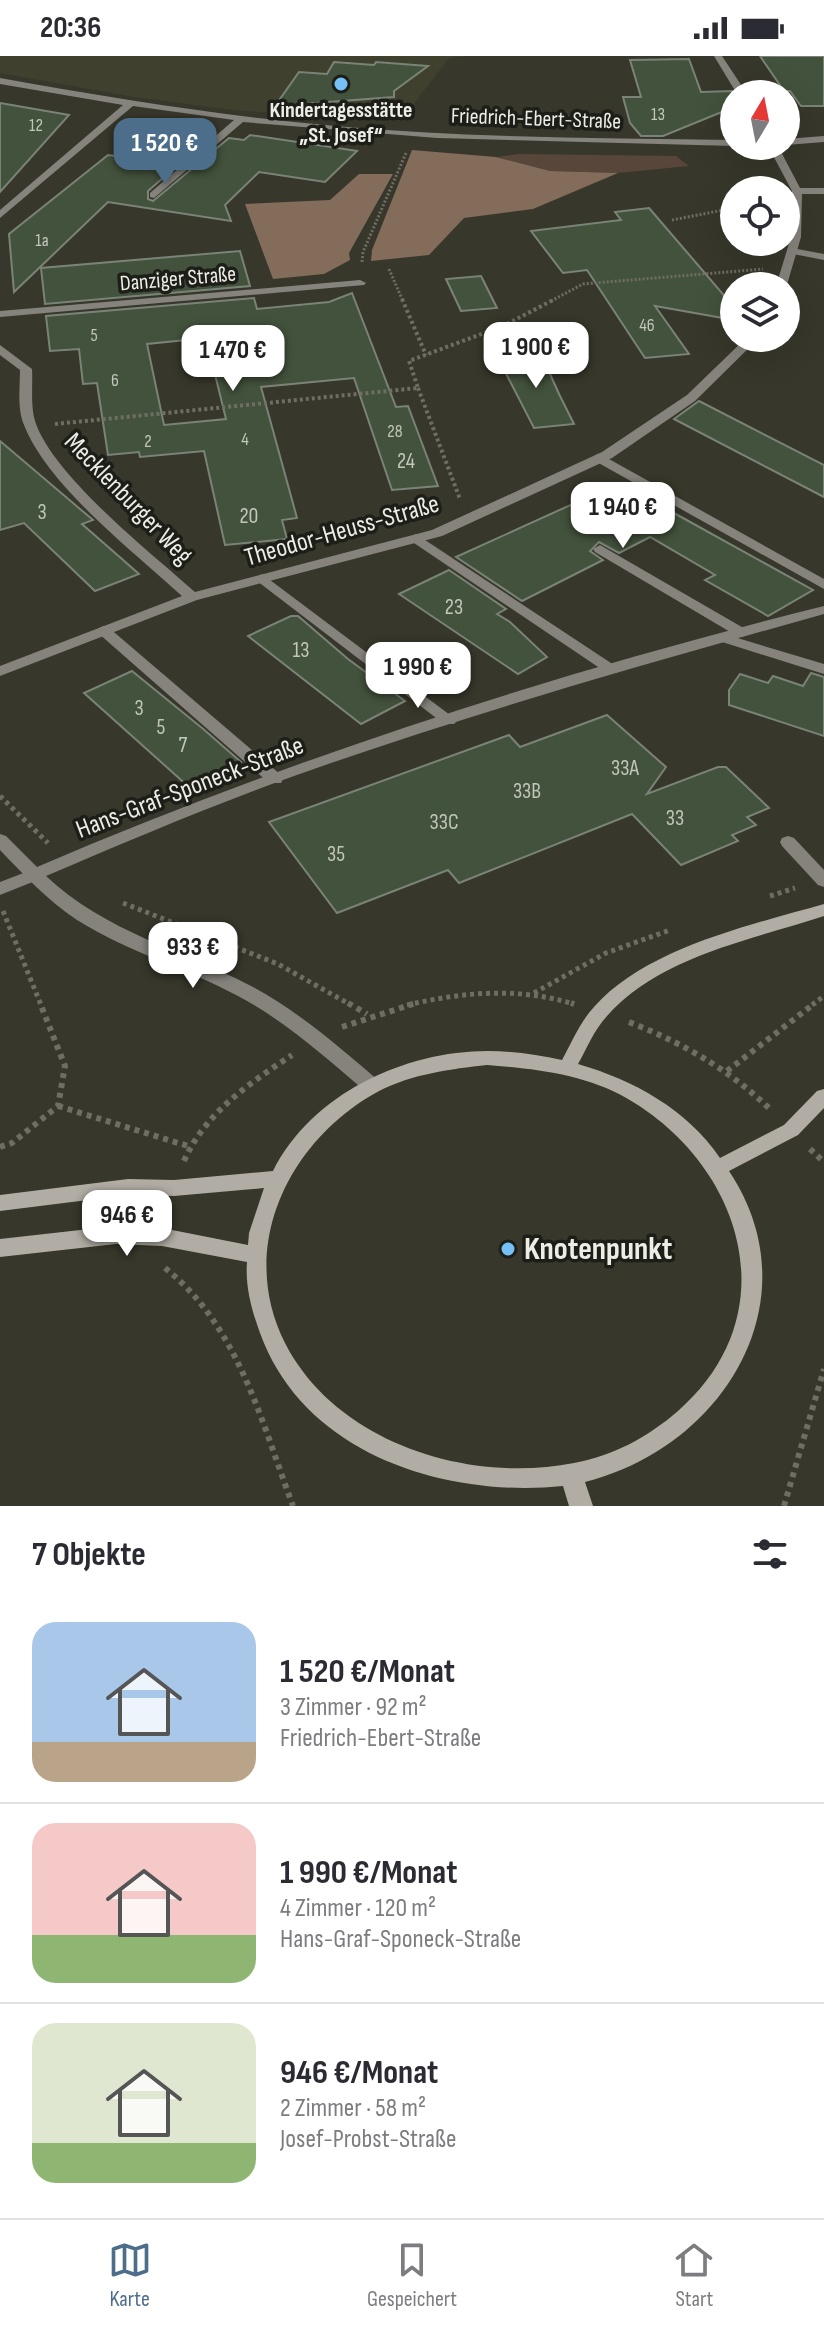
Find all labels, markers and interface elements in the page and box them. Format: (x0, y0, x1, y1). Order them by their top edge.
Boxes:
text: 20:36 (40, 10, 101, 46)
marker: Kindertagesstätte „St. Josef“ (332, 75, 350, 93)
north arrow (720, 80, 800, 160)
map controls (720, 80, 800, 352)
place label: Kindertagesstätte „St. Josef“ (270, 97, 412, 149)
street label: Friedrich-Ebert-Straße (450, 103, 622, 135)
house number: 13 (651, 104, 665, 125)
house number: 12 (29, 115, 43, 136)
pin: 1 520 € (91, 118, 239, 186)
text: 1 520 € (132, 128, 198, 159)
button: locate (720, 176, 800, 256)
house number: 1a (35, 230, 49, 251)
street label: Danziger Straße (119, 260, 237, 298)
button: layers (720, 272, 800, 352)
house number: 46 (639, 315, 655, 336)
pin: 1 900 € (462, 322, 610, 390)
house number: 5 (90, 325, 98, 346)
pin: 1 470 € (159, 325, 307, 393)
text: 1 900 € (502, 332, 570, 363)
text: 1 470 € (200, 335, 266, 366)
house number: 6 (111, 370, 119, 391)
house number: 28 (387, 421, 403, 442)
street label: Mecklenburger Weg (58, 427, 198, 571)
house number: 4 (241, 429, 249, 450)
house number: 2 (144, 431, 152, 452)
house number: 24 (397, 448, 415, 475)
pin: 1 940 € (549, 482, 697, 550)
street label: Theodor-Heuss-Straße (241, 488, 443, 574)
text: 1 940 € (589, 492, 657, 523)
house number: 3 (37, 499, 47, 526)
house number: 20 (240, 503, 258, 530)
house number: 23 (445, 594, 463, 621)
house number: 13 (293, 637, 309, 664)
pin: 1 990 € (344, 642, 492, 710)
text: 1 990 € (384, 652, 452, 683)
house number: 3 (134, 695, 144, 722)
house number: 5 (157, 714, 166, 741)
street label: Hans-Graf-Sponeck-Straße (72, 730, 308, 846)
house number: 7 (179, 732, 188, 759)
house number: 33A (611, 755, 640, 782)
house number: 33B (513, 778, 541, 805)
house number: 33 (666, 805, 684, 832)
house number: 33C (429, 809, 459, 836)
house number: 35 (327, 841, 345, 868)
pin: 933 € (137, 922, 249, 990)
text: 933 € (167, 932, 219, 963)
pin: 946 € (71, 1190, 183, 1258)
text: 946 € (100, 1200, 154, 1231)
place label: Knotenpunkt (524, 1230, 672, 1269)
marker: Knotenpunkt (499, 1240, 517, 1258)
icon: filters (748, 1532, 792, 1576)
text: 7 Objekte (32, 1534, 146, 1575)
text: 1 520 €/Monat (280, 1651, 455, 1692)
icon: home (96, 1654, 192, 1750)
text: 3 Zimmer · 92 m² (280, 1692, 427, 1723)
text: Friedrich-Ebert-Straße (280, 1723, 481, 1754)
text: 1 990 €/Monat (280, 1852, 457, 1893)
icon: home (96, 1855, 192, 1951)
text: 4 Zimmer · 120 m² (280, 1893, 436, 1924)
text: Hans-Graf-Sponeck-Straße (280, 1924, 521, 1955)
text: 946 €/Monat (280, 2052, 438, 2093)
icon: home (96, 2055, 192, 2151)
text: 2 Zimmer · 58 m² (280, 2093, 426, 2124)
text: Josef-Probst-Straße (280, 2124, 456, 2155)
tab: Karte (108, 2238, 152, 2313)
tab: Gespeichert (367, 2238, 457, 2313)
tab: Start (672, 2238, 716, 2313)

